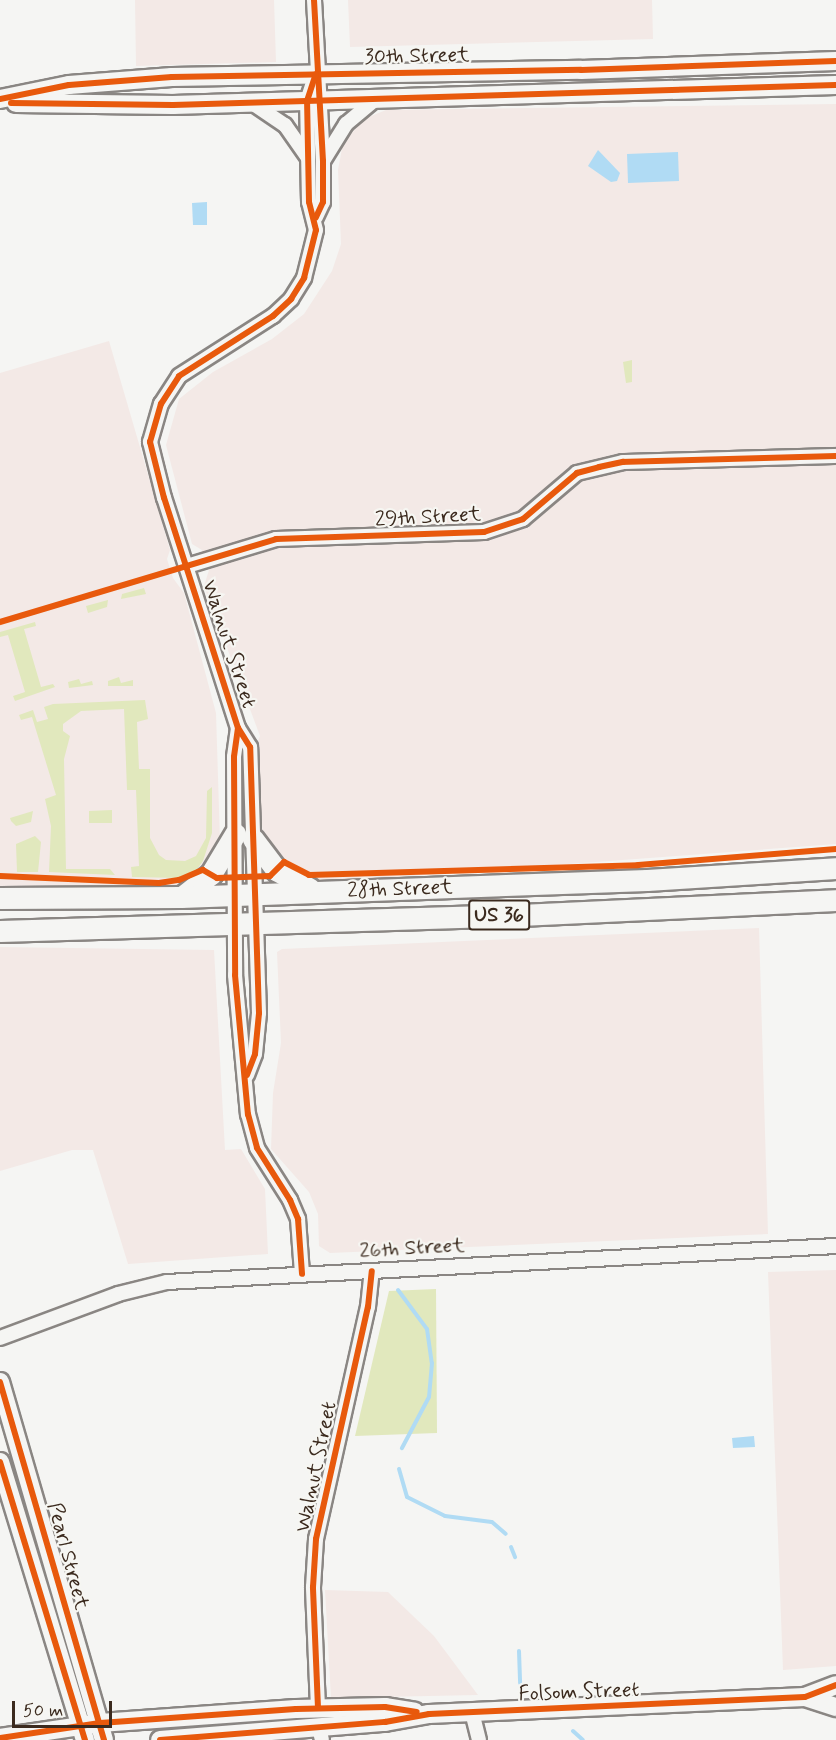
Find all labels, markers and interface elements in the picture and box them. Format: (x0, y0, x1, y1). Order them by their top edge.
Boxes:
street label: 30th Street (364, 42, 470, 70)
street label: 29th Street (374, 502, 482, 532)
street label: Walnut Street (196, 575, 262, 713)
street label: 28th Street (347, 875, 453, 903)
road number: US 36 (468, 898, 530, 932)
street label: 26th Street (359, 1233, 465, 1263)
street label: Walnut Street (289, 1397, 343, 1537)
street label: Pearl Street (42, 1500, 94, 1612)
street label: Folsom Street (516, 1677, 642, 1707)
scale bar (15, 1689, 116, 1727)
text: 50 m (23, 1699, 63, 1723)

